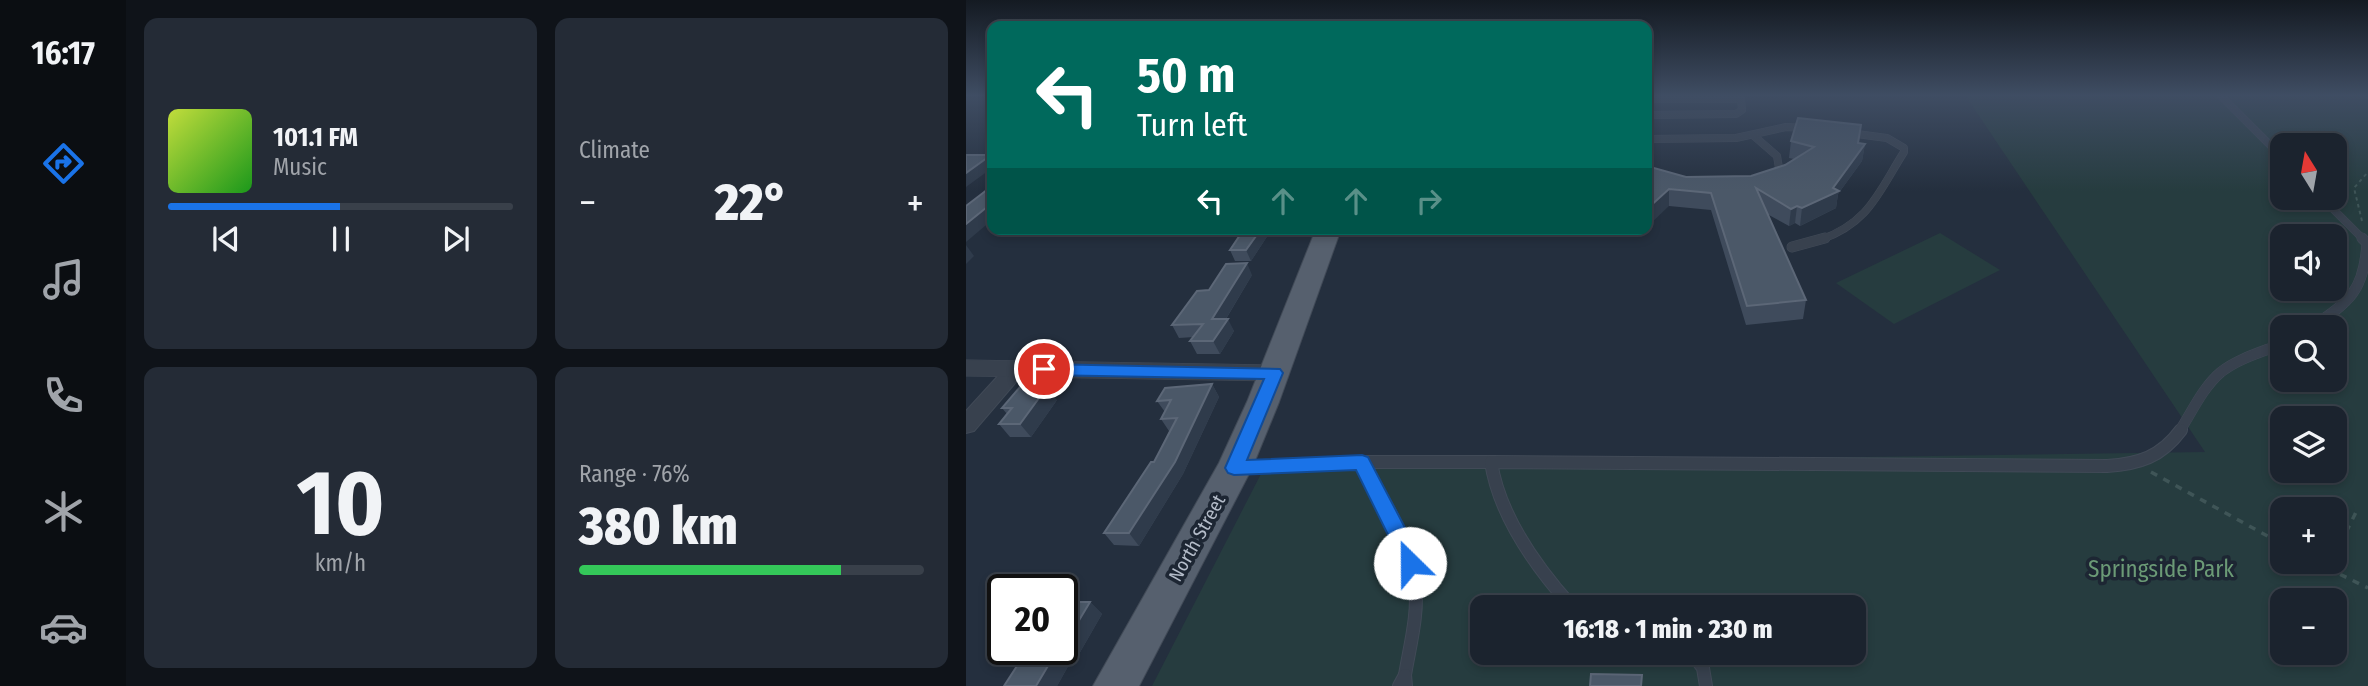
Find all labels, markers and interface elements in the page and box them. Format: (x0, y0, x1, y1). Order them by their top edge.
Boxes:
text: 16:17 (31, 34, 95, 72)
text: 50 m (1137, 46, 1235, 105)
icon: left (1022, 49, 1113, 140)
text: Turn left (1137, 106, 1247, 144)
text: 101.1 FM (273, 122, 358, 153)
north arrow (2270, 133, 2347, 210)
map controls (2270, 133, 2347, 665)
text: Climate (579, 136, 650, 164)
icon: directions (39, 139, 88, 188)
text: Music (273, 153, 327, 181)
text: 22° (715, 171, 788, 234)
text: − (579, 180, 596, 226)
text: + (907, 180, 924, 226)
icon: left (1191, 182, 1229, 220)
icon: ahead (1264, 182, 1302, 220)
icon: ahead (1337, 182, 1375, 220)
icon: right (1410, 182, 1448, 220)
icon: previous (207, 220, 245, 258)
icon: pause (322, 220, 360, 258)
icon: next (437, 220, 475, 258)
button: sound (2270, 224, 2347, 301)
icon: music (39, 255, 88, 304)
button: search (2270, 315, 2347, 392)
pin (1014, 339, 1074, 399)
icon: arrive (1025, 350, 1063, 388)
icon: phone (39, 371, 88, 420)
button: layers (2270, 406, 2347, 483)
text: 10 (296, 449, 385, 558)
text: Range · 76% (579, 460, 690, 488)
icon: climate (39, 487, 88, 536)
street label: North Street (1164, 490, 1231, 585)
text: 380 km (579, 495, 738, 558)
button: + (2270, 497, 2347, 574)
position arrow (1373, 526, 1447, 600)
text: km/h (315, 549, 366, 577)
park label: Springside Park (2088, 555, 2234, 583)
speed limit sign: 20 (987, 574, 1078, 665)
button: − (2270, 588, 2347, 665)
icon: car (39, 603, 88, 652)
text: 16:18 · 1 min · 230 m (1564, 614, 1772, 645)

